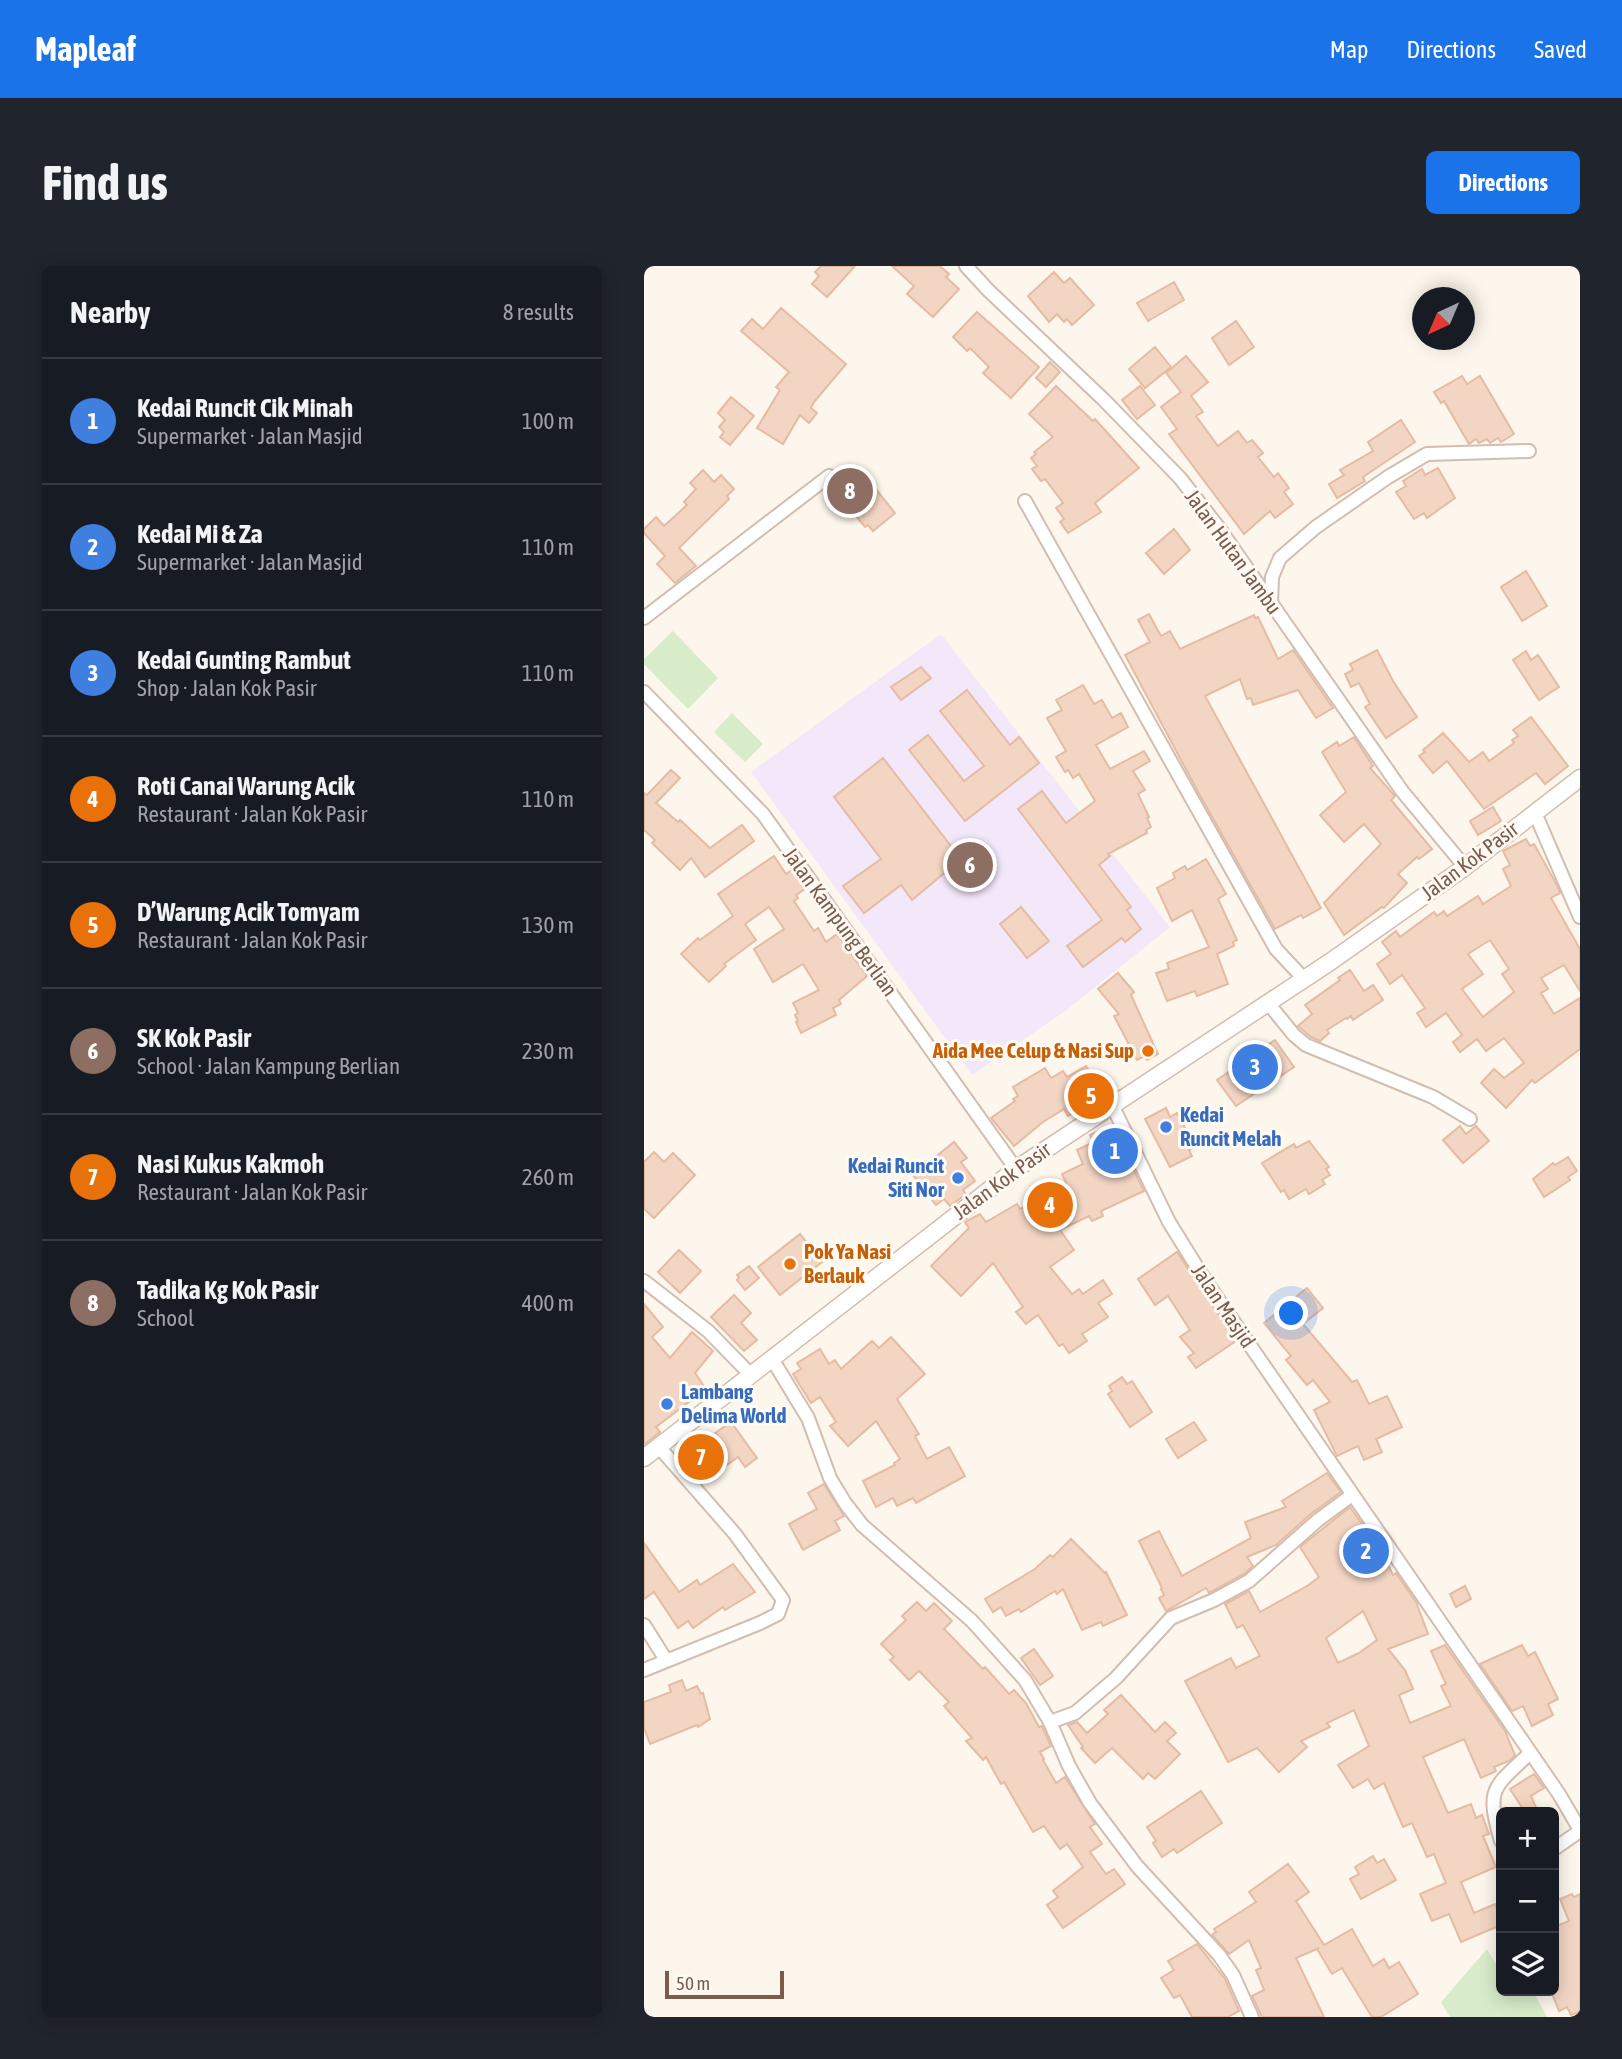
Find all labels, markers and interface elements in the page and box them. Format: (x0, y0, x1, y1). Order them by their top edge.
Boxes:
text: Mapleaf (35, 30, 136, 68)
text: Map (1330, 36, 1368, 63)
text: Directions (1406, 36, 1496, 63)
text: Saved (1534, 36, 1587, 63)
button: Directions (1426, 151, 1580, 214)
text: Find us (42, 154, 168, 210)
north arrow (1412, 287, 1475, 350)
text: Nearby (70, 295, 150, 329)
text: 8 results (503, 299, 574, 325)
text: Kedai Runcit Cik Minah (137, 393, 353, 423)
text: 1 (88, 408, 98, 434)
text: 100 m (522, 408, 574, 434)
text: Supermarket · Jalan Masjid (137, 423, 363, 449)
pin: 8 (827, 465, 873, 517)
street label: Jalan Hutan Jambu (1181, 485, 1287, 618)
text: Kedai Mi & Za (137, 519, 263, 549)
text: 2 (88, 534, 98, 560)
text: 110 m (522, 534, 574, 560)
text: Supermarket · Jalan Masjid (137, 549, 363, 575)
text: Kedai Gunting Rambut (137, 645, 351, 675)
text: 3 (88, 660, 98, 686)
text: 110 m (522, 660, 574, 686)
text: Shop · Jalan Kok Pasir (137, 675, 317, 701)
text: Roti Canai Warung Acik (137, 771, 355, 801)
text: 4 (88, 786, 98, 812)
text: 110 m (522, 786, 574, 812)
text: Restaurant · Jalan Kok Pasir (137, 801, 367, 827)
street label: Jalan Kok Pasir (1416, 816, 1523, 904)
pin: 6 (947, 839, 993, 891)
street label: Jalan Kampung Berlian (779, 842, 903, 1000)
text: D’Warung Acik Tomyam (137, 897, 360, 927)
text: 5 (88, 912, 98, 938)
text: 130 m (522, 912, 574, 938)
text: Restaurant · Jalan Kok Pasir (137, 927, 367, 953)
text: SK Kok Pasir (137, 1023, 251, 1053)
text: 6 (88, 1038, 98, 1064)
text: 230 m (522, 1038, 574, 1064)
place label: Aida Mee Celup & Nasi Sup (932, 1038, 1134, 1062)
pin: 3 (1232, 1041, 1278, 1093)
marker: Aida Mee Celup & Nasi Sup (1140, 1043, 1156, 1059)
text: School · Jalan Kampung Berlian (137, 1053, 400, 1079)
pin: 5 (1068, 1070, 1114, 1122)
place label: Kedai Runcit Melah (1180, 1102, 1281, 1150)
marker: Kedai Runcit Melah (1158, 1119, 1174, 1135)
pin: 1 (1092, 1125, 1138, 1177)
street label: Jalan Kok Pasir (948, 1136, 1056, 1224)
text: Nasi Kukus Kakmoh (137, 1149, 324, 1179)
place label: Kedai Runcit Siti Nor (848, 1153, 945, 1201)
text: 7 (88, 1164, 98, 1190)
text: 260 m (522, 1164, 574, 1190)
marker: Kedai Runcit Siti Nor (950, 1170, 966, 1186)
text: Restaurant · Jalan Kok Pasir (137, 1179, 367, 1205)
pin: 4 (1027, 1179, 1073, 1231)
place label: Pok Ya Nasi Berlauk (804, 1239, 891, 1287)
marker: Pok Ya Nasi Berlauk (782, 1256, 798, 1272)
street label: Jalan Masjid (1187, 1259, 1261, 1352)
text: Tadika Kg Kok Pasir (137, 1275, 318, 1305)
text: 8 (88, 1290, 98, 1316)
text: 400 m (522, 1290, 574, 1316)
your location (1274, 1296, 1308, 1330)
text: School (137, 1305, 194, 1331)
place label: Lambang Delima World (681, 1379, 786, 1427)
marker: Lambang Delima World (659, 1396, 675, 1412)
pin: 7 (678, 1431, 724, 1483)
pin: 2 (1343, 1525, 1389, 1577)
map controls (1496, 1807, 1559, 1996)
button: + (1496, 1807, 1559, 1870)
button: − (1496, 1870, 1559, 1933)
button: layers (1496, 1933, 1559, 1996)
scale bar (665, 1968, 784, 2000)
text: 50 m (676, 1972, 710, 1994)

